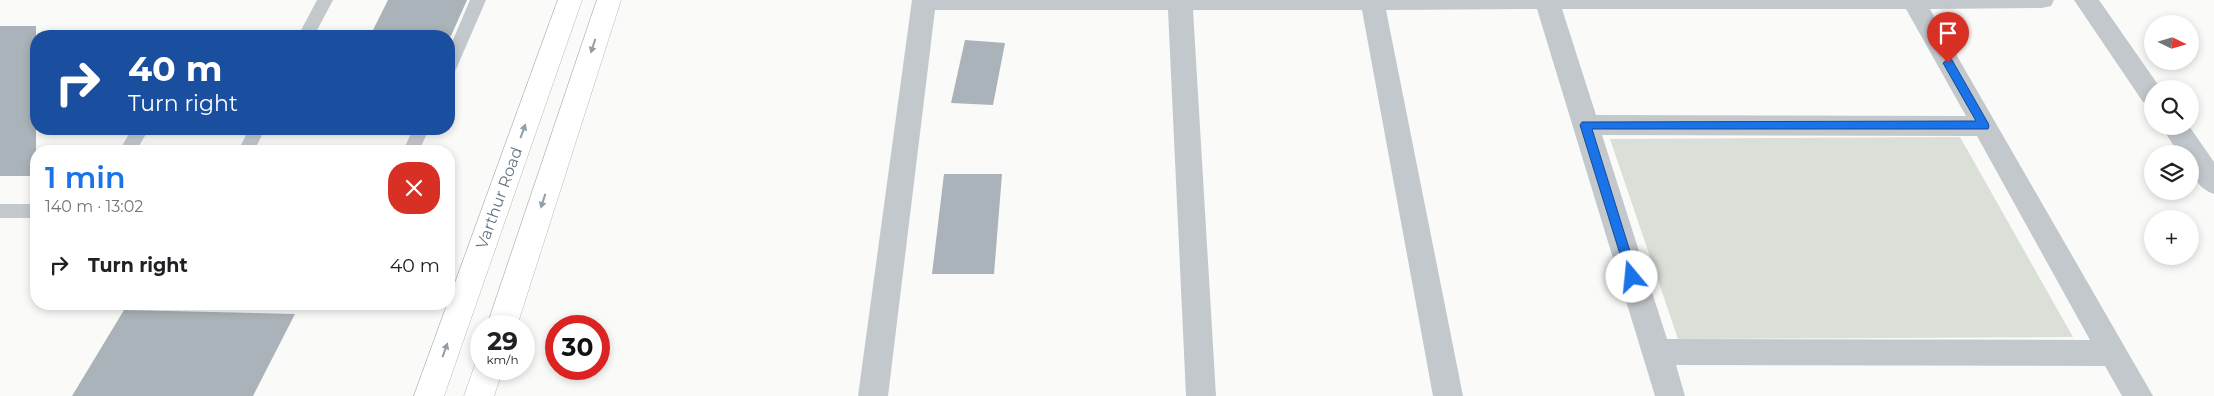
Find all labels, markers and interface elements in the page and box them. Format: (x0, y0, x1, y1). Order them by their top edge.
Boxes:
pin (1927, 12, 1969, 63)
north arrow (2144, 15, 2199, 70)
map controls (2144, 15, 2199, 265)
icon: arrive (1934, 19, 1962, 47)
one-way arrow (589, 39, 597, 54)
text: 40 m (128, 47, 223, 90)
icon: right (45, 50, 110, 115)
button: search (2144, 80, 2199, 135)
text: Turn right (128, 90, 238, 117)
one-way arrow (519, 123, 527, 138)
street label: Varthur Road (472, 145, 526, 251)
button: layers (2144, 145, 2199, 200)
text: 1 min (45, 159, 126, 196)
button: close (388, 162, 440, 214)
one-way arrow (539, 193, 546, 208)
text: 140 m · 13:02 (45, 197, 143, 216)
button: + (2144, 210, 2199, 265)
position arrow (1605, 250, 1657, 302)
icon: right (45, 251, 73, 279)
text: Turn right (88, 254, 188, 277)
text: 40 m (390, 254, 440, 277)
speed limit sign: 30 (545, 315, 610, 380)
text: 29 (487, 326, 518, 356)
one-way arrow (441, 342, 449, 357)
text: km/h (486, 352, 519, 367)

